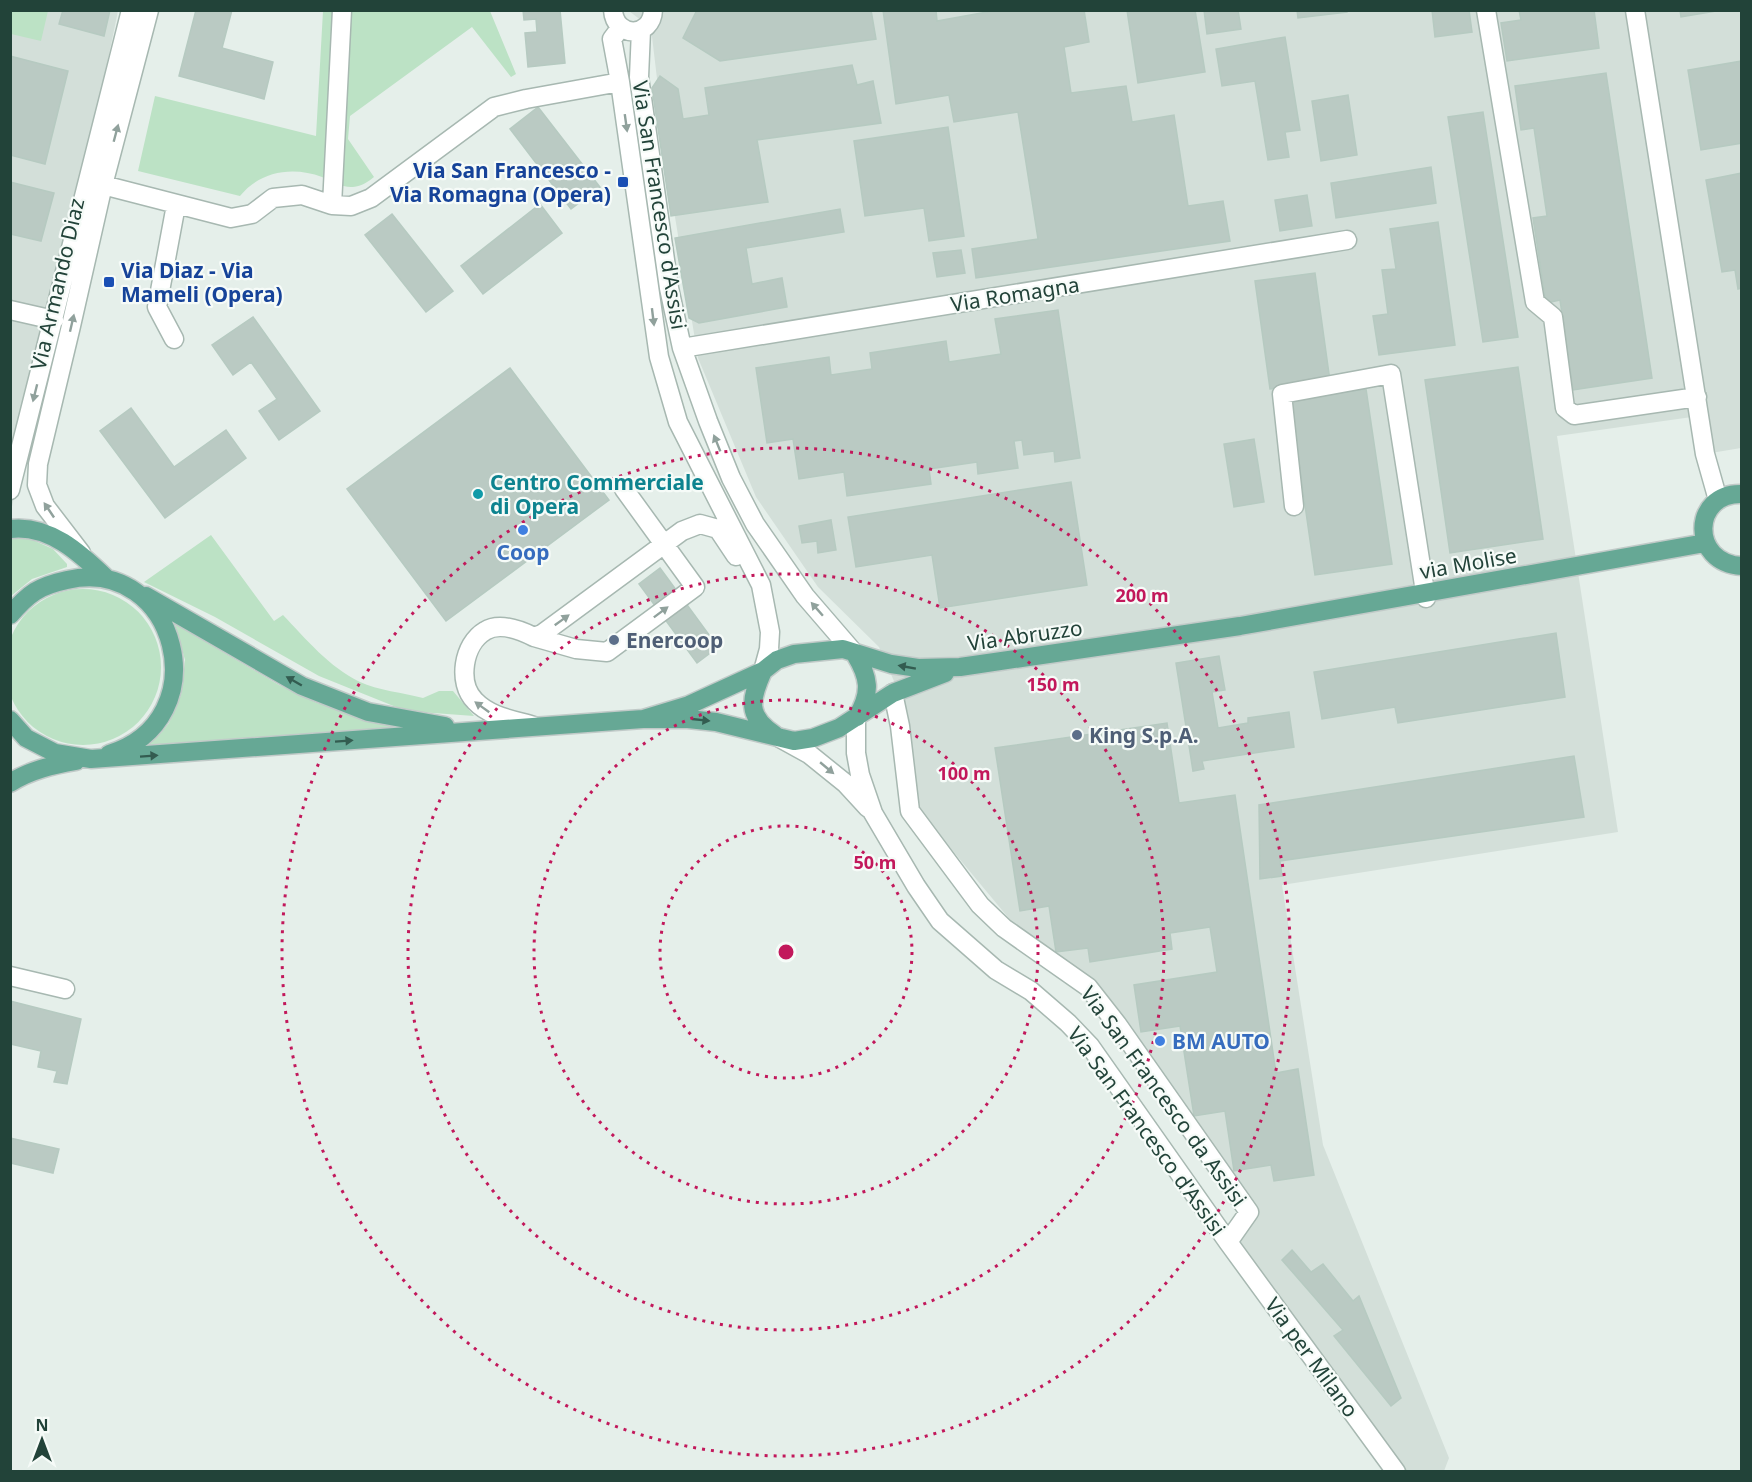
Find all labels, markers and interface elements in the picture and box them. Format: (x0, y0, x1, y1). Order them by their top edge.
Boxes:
street label: Via San Francesco d'Assisi (626, 78, 694, 332)
one-way arrow (621, 114, 630, 133)
one-way arrow (112, 124, 122, 142)
place label: Via San Francesco - Via Romagna (Opera) (390, 156, 611, 208)
marker: Via San Francesco - Via Romagna (Opera) (616, 175, 630, 189)
street label: Via Armando Diaz (24, 195, 90, 373)
place label: Via Diaz - Via Mameli (Opera) (121, 256, 283, 308)
street label: Via Romagna (949, 270, 1081, 318)
marker: Via Diaz - Via Mameli (Opera) (102, 275, 116, 289)
one-way arrow (649, 307, 658, 326)
one-way arrow (68, 313, 77, 332)
one-way arrow (29, 384, 39, 402)
one-way arrow (712, 434, 722, 452)
place label: Centro Commerciale di Opera (490, 468, 704, 520)
marker: Centro Commerciale di Opera (471, 487, 485, 501)
one-way arrow (43, 503, 55, 519)
marker: Coop (516, 523, 530, 537)
place label: Coop (496, 538, 550, 566)
street label: via Molise (1417, 541, 1519, 585)
text: 200 m (1115, 583, 1169, 607)
one-way arrow (811, 602, 824, 617)
one-way arrow (653, 606, 669, 618)
street label: Via Abruzzo (966, 613, 1084, 657)
one-way arrow (554, 614, 570, 626)
place label: Enercoop (626, 626, 723, 654)
marker: Enercoop (607, 633, 621, 647)
one-way arrow (897, 662, 916, 671)
text: 150 m (1026, 672, 1080, 696)
one-way arrow (286, 676, 302, 687)
one-way arrow (475, 701, 491, 713)
one-way arrow (692, 715, 711, 725)
place label: King S.p.A. (1089, 721, 1199, 749)
marker: King S.p.A. (1070, 728, 1084, 742)
one-way arrow (334, 736, 353, 746)
one-way arrow (140, 751, 159, 761)
text: 100 m (937, 761, 991, 785)
one-way arrow (819, 762, 835, 775)
text: 50 m (854, 850, 896, 874)
centre of rings (776, 942, 796, 962)
street label: Via San Francesco da Assisi (1075, 980, 1253, 1212)
street label: Via San Francesco d'Assisi (1062, 1021, 1232, 1241)
place label: BM AUTO (1172, 1027, 1270, 1055)
marker: BM AUTO (1153, 1034, 1167, 1048)
street label: Via per Milano (1259, 1292, 1365, 1422)
north arrow (12, 1410, 72, 1470)
text: N (35, 1414, 49, 1436)

